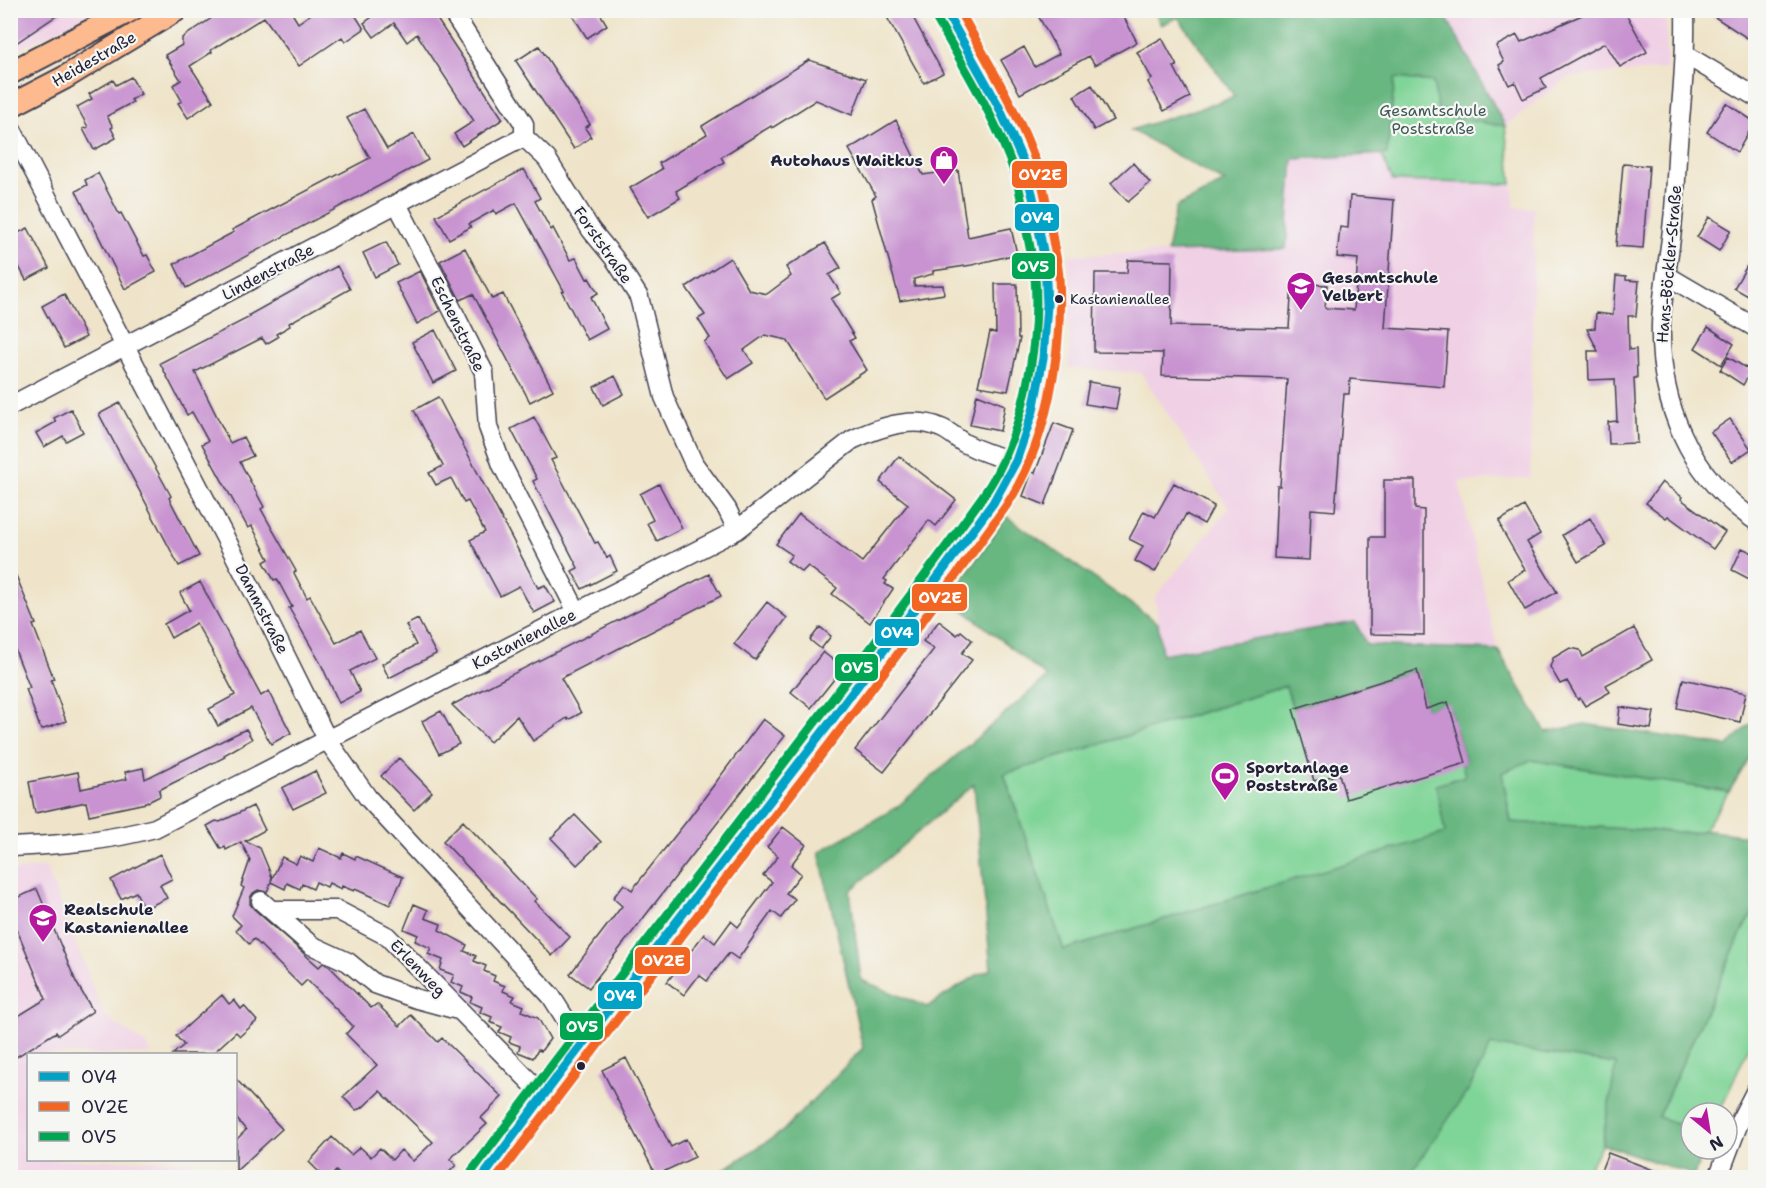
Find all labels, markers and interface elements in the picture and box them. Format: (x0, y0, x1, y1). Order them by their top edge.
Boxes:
street label: Heidestraße (48, 26, 140, 92)
park label: Gesamtschule Poststraße (1379, 100, 1487, 139)
shop icon: Autohaus Waitkus (928, 144, 960, 186)
place label: Autohaus Waitkus (770, 150, 923, 171)
line badge: OV2E (1011, 160, 1068, 189)
text: OV2E (1018, 164, 1062, 185)
street label: Hans-Böckler-Straße (1652, 184, 1686, 344)
street label: Forststraße (569, 202, 637, 288)
line badge: OV4 (1014, 203, 1060, 232)
text: OV4 (1020, 207, 1054, 228)
street label: Lindenstraße (218, 239, 318, 305)
line badge: OV5 (1011, 252, 1056, 280)
text: OV5 (1017, 256, 1049, 277)
place label: Gesamtschule Velbert (1322, 267, 1439, 306)
school or university icon: Gesamtschule Velbert (1285, 270, 1317, 312)
street label: Eschenstraße (426, 273, 490, 375)
place label: Kastanienallee (1070, 290, 1170, 308)
marker: Kastanienallee (1053, 293, 1065, 305)
street label: Dammstraße (230, 561, 294, 657)
line badge: OV2E (911, 583, 968, 612)
text: OV2E (918, 587, 962, 608)
street label: Kastanienallee (468, 604, 580, 674)
line badge: OV4 (874, 618, 920, 647)
text: OV4 (880, 622, 914, 643)
line badge: OV5 (834, 653, 879, 682)
text: OV5 (841, 657, 873, 678)
place label: Sportanlage Poststraße (1246, 757, 1349, 796)
sports icon: Sportanlage Poststraße (1209, 760, 1241, 802)
place label: Realschule Kastanienallee (64, 899, 189, 938)
school or university icon: Realschule Kastanienallee (27, 902, 59, 944)
street label: Erlenweg (385, 935, 451, 1001)
line badge: OV2E (634, 946, 691, 975)
text: OV2E (641, 950, 685, 971)
line badge: OV4 (597, 981, 643, 1010)
text: OV4 (603, 985, 637, 1006)
line badge: OV5 (559, 1012, 604, 1041)
text: OV5 (566, 1016, 598, 1037)
legend (27, 1053, 237, 1161)
unlabelled marker (575, 1060, 587, 1072)
text: OV4 (81, 1065, 117, 1089)
text: OV2E (81, 1095, 128, 1119)
north arrow (1679, 1101, 1739, 1161)
text: OV5 (81, 1125, 117, 1149)
text: N (1706, 1131, 1727, 1156)

